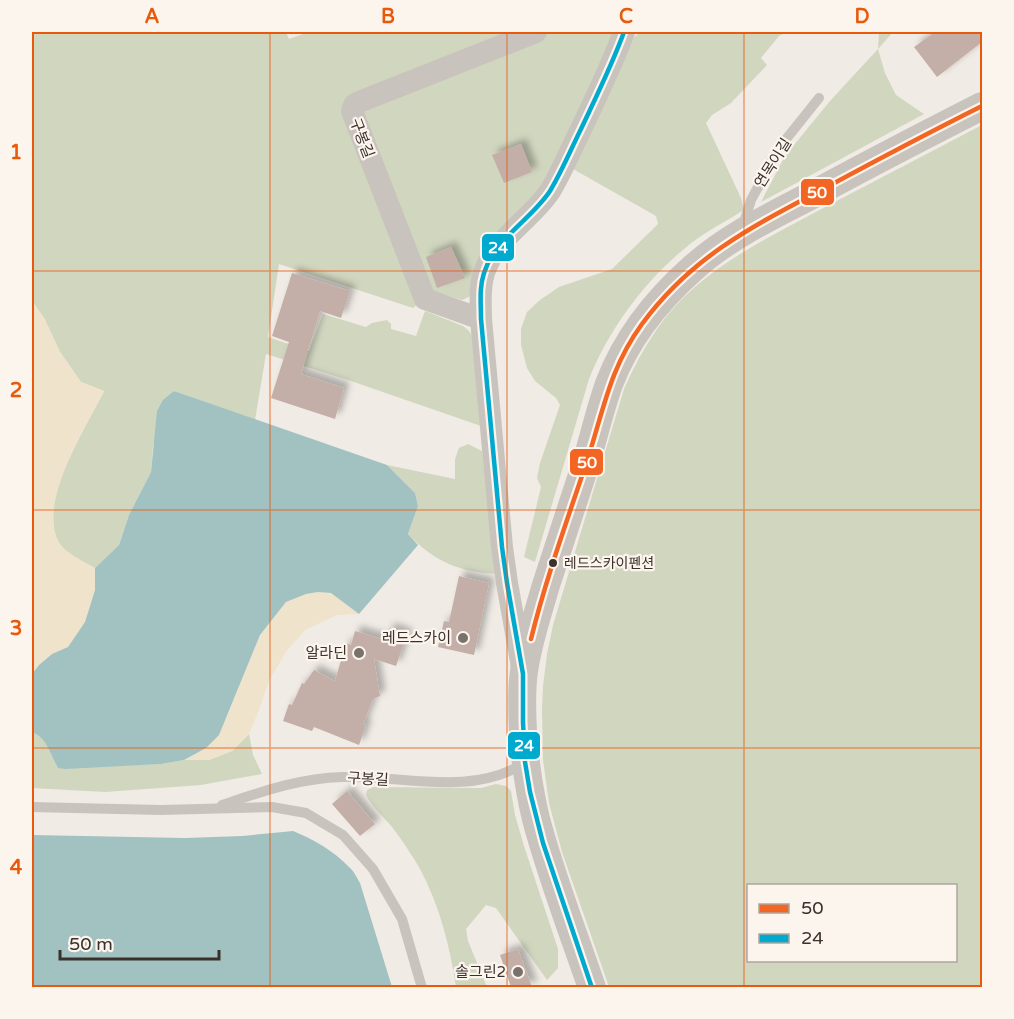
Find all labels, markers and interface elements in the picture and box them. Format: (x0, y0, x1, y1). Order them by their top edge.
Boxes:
text: A (145, 5, 160, 29)
text: B (381, 5, 395, 29)
text: C (619, 5, 633, 29)
text: D (854, 5, 870, 29)
street label: 구봉길 (346, 115, 378, 161)
street label: 연목이길 (751, 135, 795, 191)
text: 1 (10, 141, 22, 165)
line badge: 50 (800, 178, 835, 206)
text: 50 (807, 183, 827, 203)
line badge: 24 (481, 233, 515, 262)
text: 24 (488, 238, 508, 258)
text: 2 (10, 379, 22, 403)
line badge: 50 (569, 448, 604, 476)
text: 50 (577, 453, 597, 473)
place label: 레드스카이펜션 (564, 555, 654, 572)
marker: 레드스카이펜션 (547, 557, 559, 569)
text: 3 (10, 617, 22, 641)
place label: 레드스카이 (382, 629, 451, 647)
marker: 레드스카이 (456, 631, 470, 645)
place label: 알라딘 (306, 644, 347, 662)
marker: 알라딘 (352, 646, 366, 660)
line badge: 24 (507, 731, 541, 760)
text: 24 (514, 736, 534, 756)
street label: 구봉길 (347, 769, 389, 789)
text: 4 (10, 856, 23, 880)
legend (747, 884, 957, 962)
text: 50 (801, 897, 824, 919)
scale bar (60, 923, 219, 961)
text: 24 (801, 927, 824, 949)
text: 50 m (69, 933, 113, 955)
place label: 솔그린2 (455, 963, 506, 981)
marker: 솔그린2 (511, 965, 525, 979)

